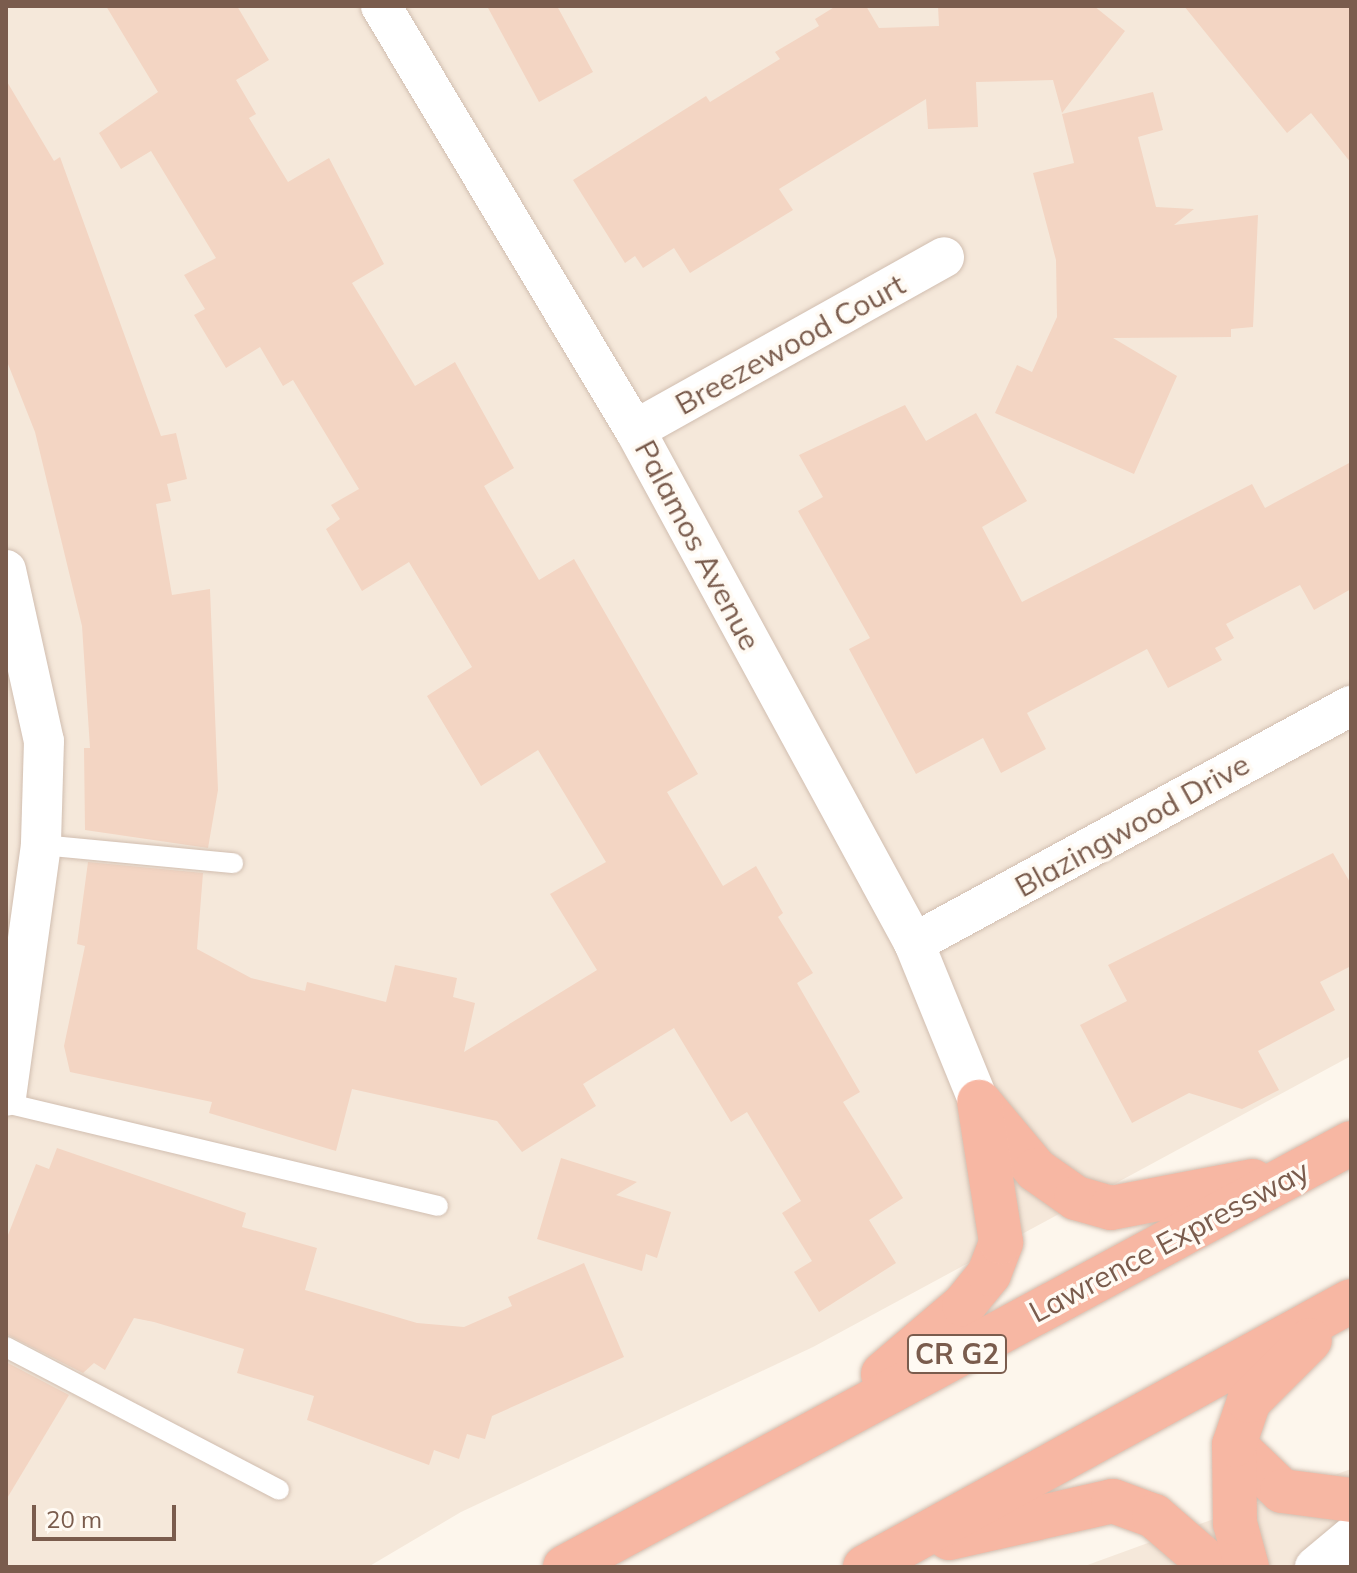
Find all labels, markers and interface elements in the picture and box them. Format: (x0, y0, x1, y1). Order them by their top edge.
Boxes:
street label: Breezewood Court (669, 266, 911, 422)
street label: Palamos Avenue (628, 434, 768, 656)
street label: Blazingwood Drive (1009, 746, 1255, 904)
street label: Lawrence Expressway (1023, 1152, 1315, 1330)
road number: CR G2 (905, 1330, 1009, 1378)
scale bar (36, 1489, 180, 1539)
text: 20 m (46, 1504, 102, 1534)

